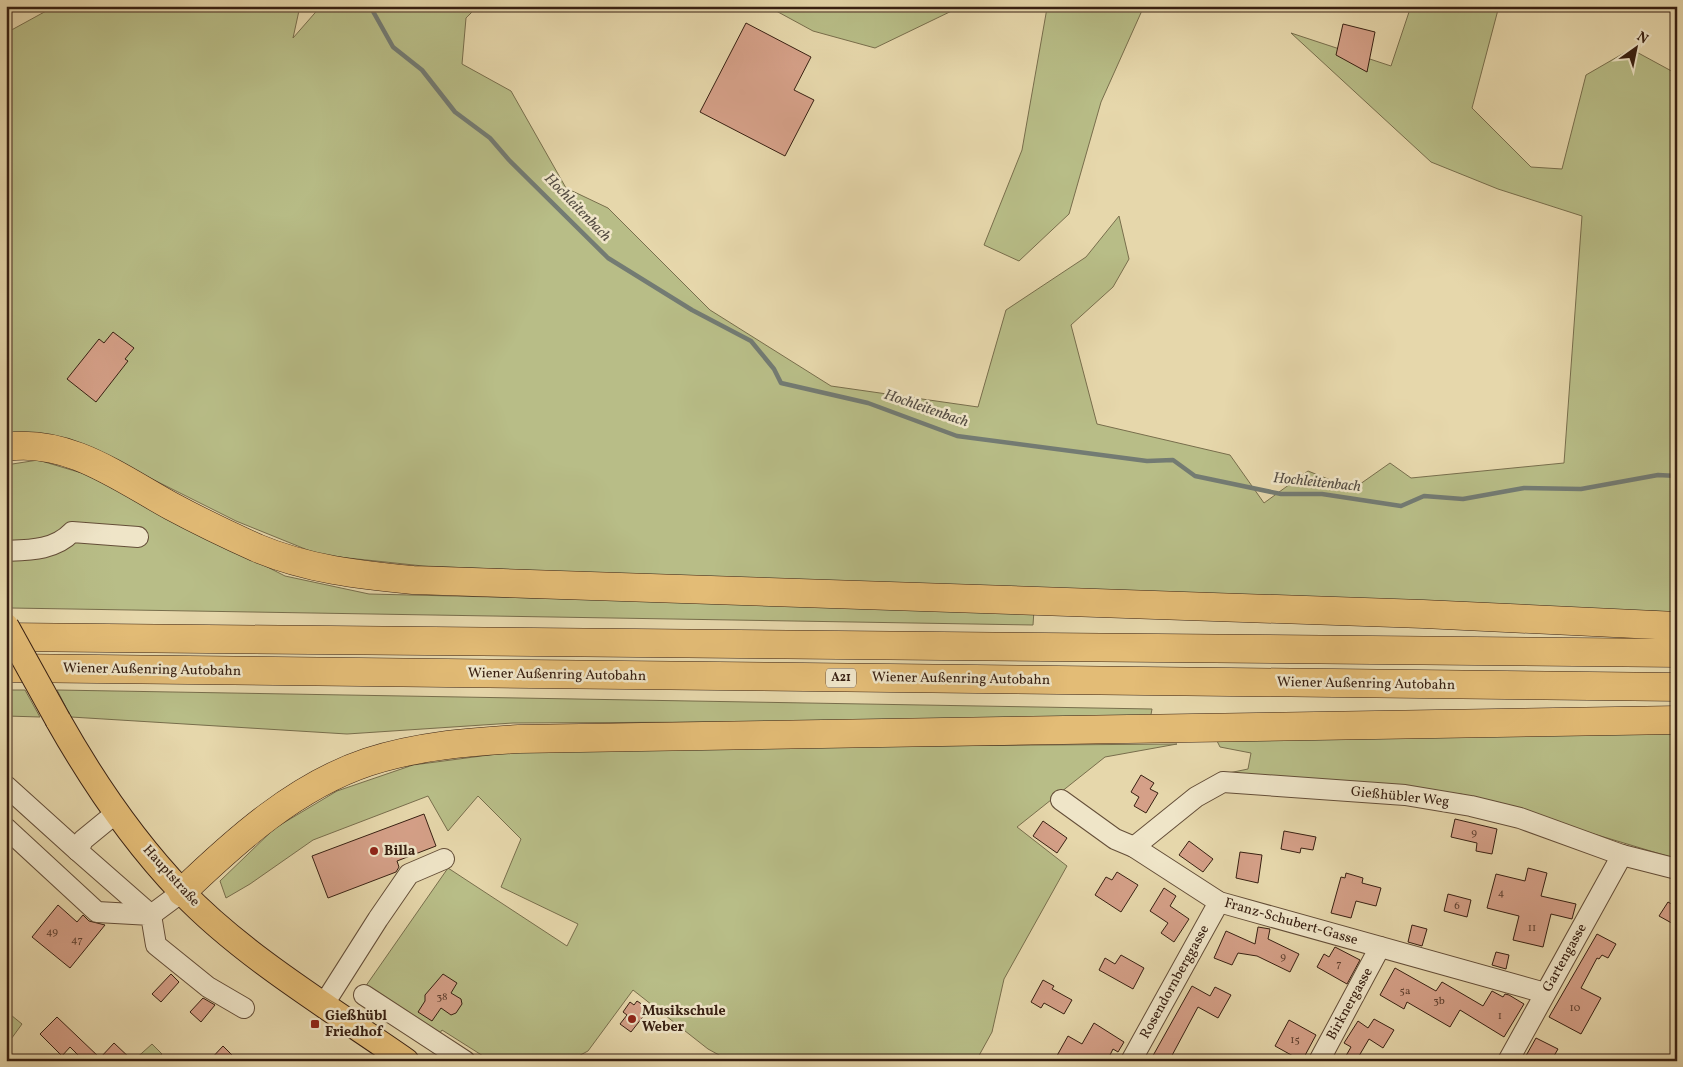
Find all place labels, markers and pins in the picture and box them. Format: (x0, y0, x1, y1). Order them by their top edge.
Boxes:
place label: Billa (384, 842, 416, 861)
marker: Billa (368, 845, 380, 857)
place label: Musikschule Weber (642, 1002, 726, 1037)
place label: Gießhübl Friedhof (325, 1007, 387, 1042)
marker: Musikschule Weber (626, 1013, 638, 1025)
marker: Gießhübl Friedhof (309, 1018, 321, 1030)

